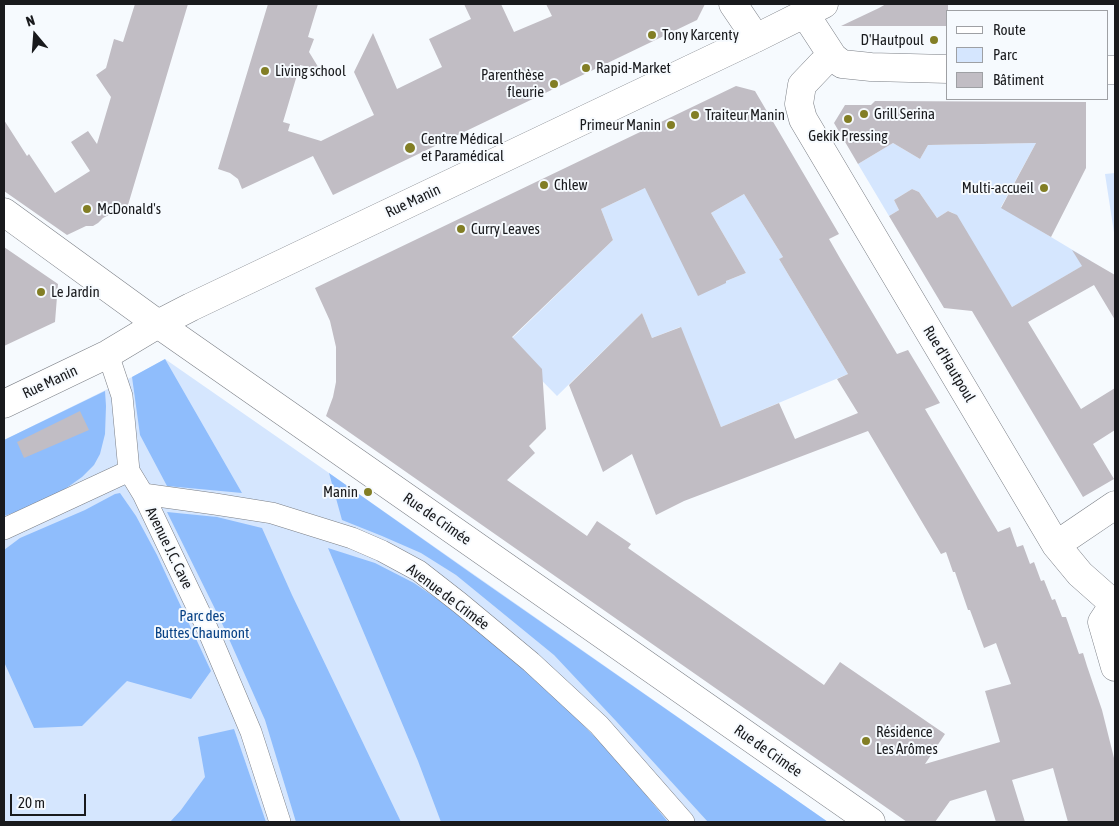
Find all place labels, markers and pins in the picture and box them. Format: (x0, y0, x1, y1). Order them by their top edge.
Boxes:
place label: Tony Karcenty (662, 26, 739, 44)
marker: Tony Karcenty (646, 29, 658, 41)
place label: D'Hautpoul (861, 31, 924, 49)
marker: D'Hautpoul (928, 34, 940, 46)
place label: Rapid-Market (596, 59, 671, 77)
place label: Living school (275, 62, 346, 80)
marker: Rapid-Market (580, 62, 592, 74)
marker: Living school (259, 65, 271, 77)
place label: Parenthèse fleurie (481, 66, 544, 101)
marker: Parenthèse fleurie (548, 78, 560, 90)
place label: Grill Serina (874, 105, 935, 123)
place label: Traiteur Manin (705, 106, 785, 124)
marker: Grill Serina (858, 108, 870, 120)
marker: Traiteur Manin (689, 109, 701, 121)
marker: Gekik Pressing (842, 113, 854, 125)
place label: Primeur Manin (579, 116, 661, 134)
marker: Primeur Manin (665, 119, 677, 131)
place label: Gekik Pressing (808, 127, 888, 145)
place label: Centre Médical et Paramédical (421, 130, 504, 165)
marker: Centre Médical et Paramédical (403, 141, 417, 155)
place label: Chlew (554, 176, 587, 194)
marker: Chlew (538, 179, 550, 191)
place label: Multi-accueil (962, 179, 1034, 197)
marker: Multi-accueil (1038, 182, 1050, 194)
place label: McDonald's (97, 200, 161, 218)
marker: McDonald's (81, 203, 93, 215)
place label: Curry Leaves (471, 220, 540, 238)
marker: Curry Leaves (455, 223, 467, 235)
place label: Le Jardin (51, 283, 100, 301)
marker: Le Jardin (35, 286, 47, 298)
place label: Manin (323, 483, 358, 501)
marker: Manin (362, 486, 374, 498)
place label: Résidence Les Arômes (876, 723, 938, 758)
marker: Résidence Les Arômes (860, 735, 872, 747)

